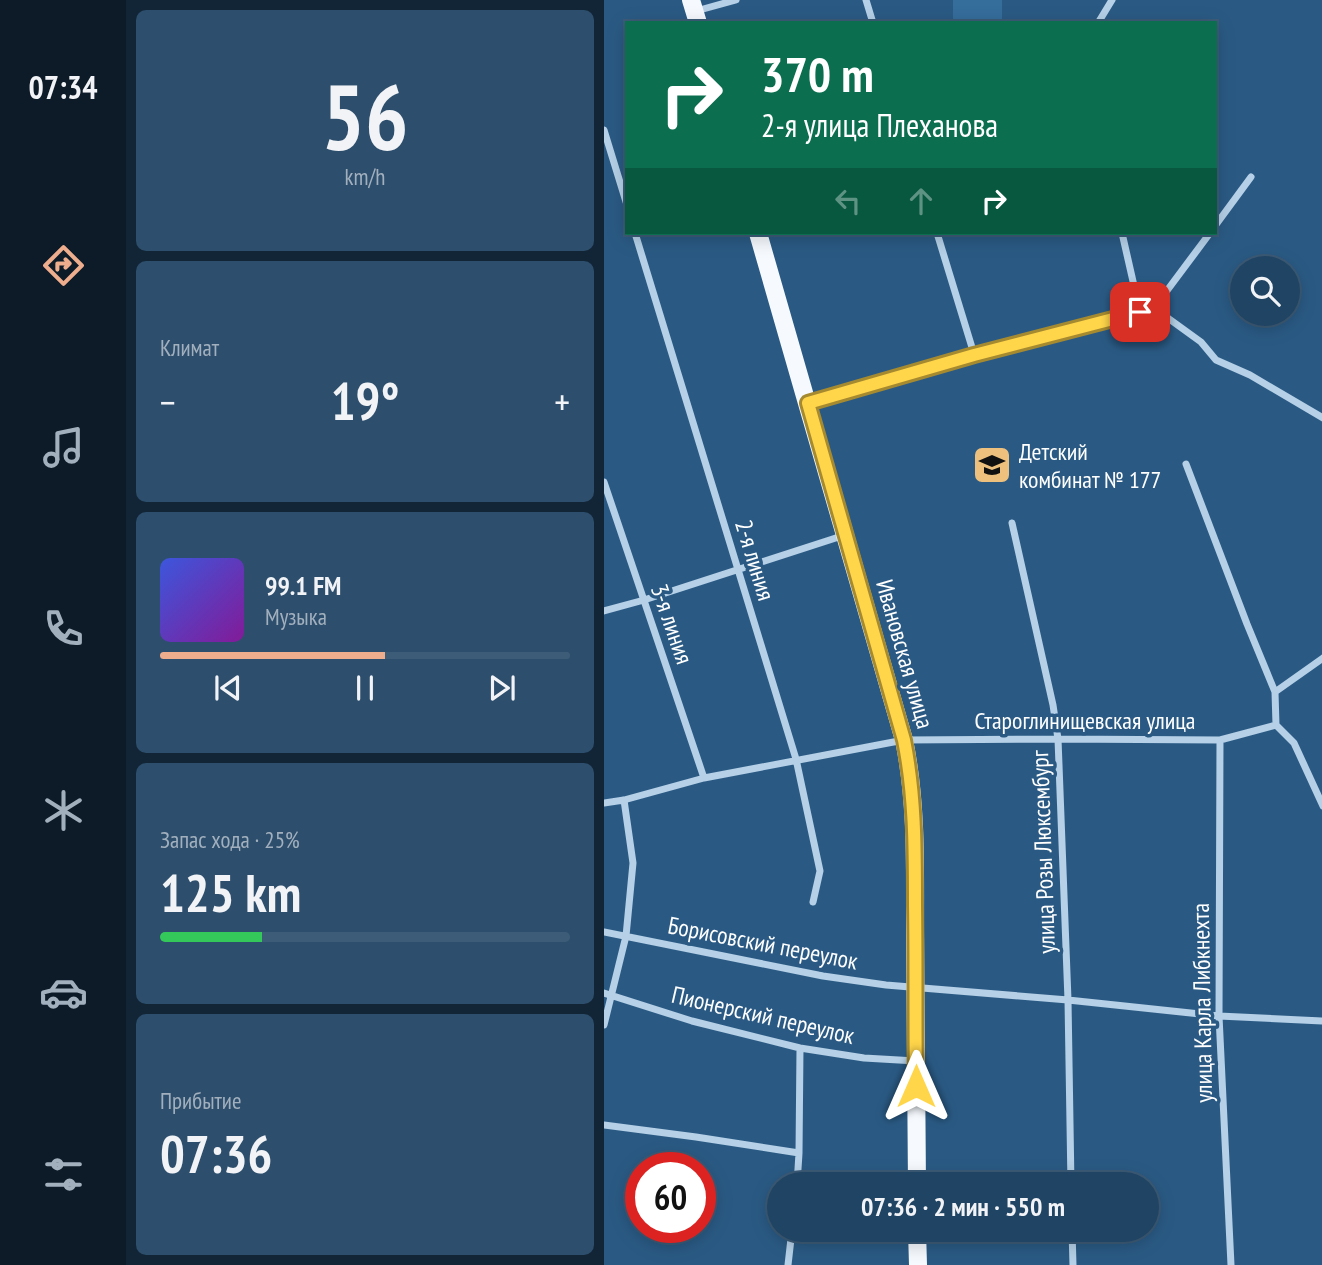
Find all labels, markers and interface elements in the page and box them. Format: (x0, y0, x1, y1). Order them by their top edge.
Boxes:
text: 370 m (761, 42, 874, 106)
icon: right (646, 49, 737, 140)
text: 56 (322, 57, 409, 175)
text: 07:34 (28, 66, 98, 108)
text: 2-я улица Плеханова (761, 104, 998, 146)
text: km/h (345, 162, 385, 191)
icon: left (829, 182, 867, 220)
icon: ahead (902, 182, 940, 220)
icon: right (975, 182, 1013, 220)
icon: directions (39, 241, 88, 290)
map controls (1230, 256, 1300, 326)
button: search (1230, 256, 1300, 326)
pin (1110, 282, 1170, 342)
icon: arrive (1121, 293, 1159, 331)
text: Климат (160, 333, 219, 362)
text: 19° (331, 367, 399, 434)
text: − (160, 377, 176, 426)
text: + (554, 377, 570, 426)
icon: music (39, 423, 88, 472)
place label: Детский комбинат № 177 (1019, 436, 1161, 495)
school or university icon: Детский комбинат № 177 (971, 444, 1013, 486)
street label: 2-я линия (728, 516, 782, 604)
text: 99.1 FM (265, 569, 341, 602)
street label: Ивановская улица (869, 576, 941, 732)
street label: 3-я линия (644, 580, 700, 668)
text: Музыка (265, 602, 327, 631)
icon: phone (39, 604, 88, 653)
icon: previous (209, 669, 247, 707)
icon: pause (346, 669, 384, 707)
icon: next (483, 669, 521, 707)
street label: Староглинищевская улица (975, 705, 1195, 736)
street label: улица Розы Люксембург (1024, 749, 1062, 954)
icon: climate (39, 786, 88, 835)
text: Запас хода · 25% (160, 825, 300, 854)
text: 125 km (160, 859, 301, 926)
street label: улица Карла Либкнехта (1185, 903, 1219, 1103)
street label: Борисовский переулок (666, 909, 861, 977)
icon: car (39, 968, 88, 1017)
street label: Пионерский переулок (669, 979, 858, 1051)
position arrow (879, 1049, 953, 1123)
text: Прибытие (160, 1086, 241, 1115)
text: 07:36 (160, 1120, 272, 1187)
icon: filters (39, 1150, 88, 1199)
speed limit sign: 60 (625, 1152, 716, 1243)
text: 07:36 · 2 мин · 550 m (861, 1190, 1065, 1223)

